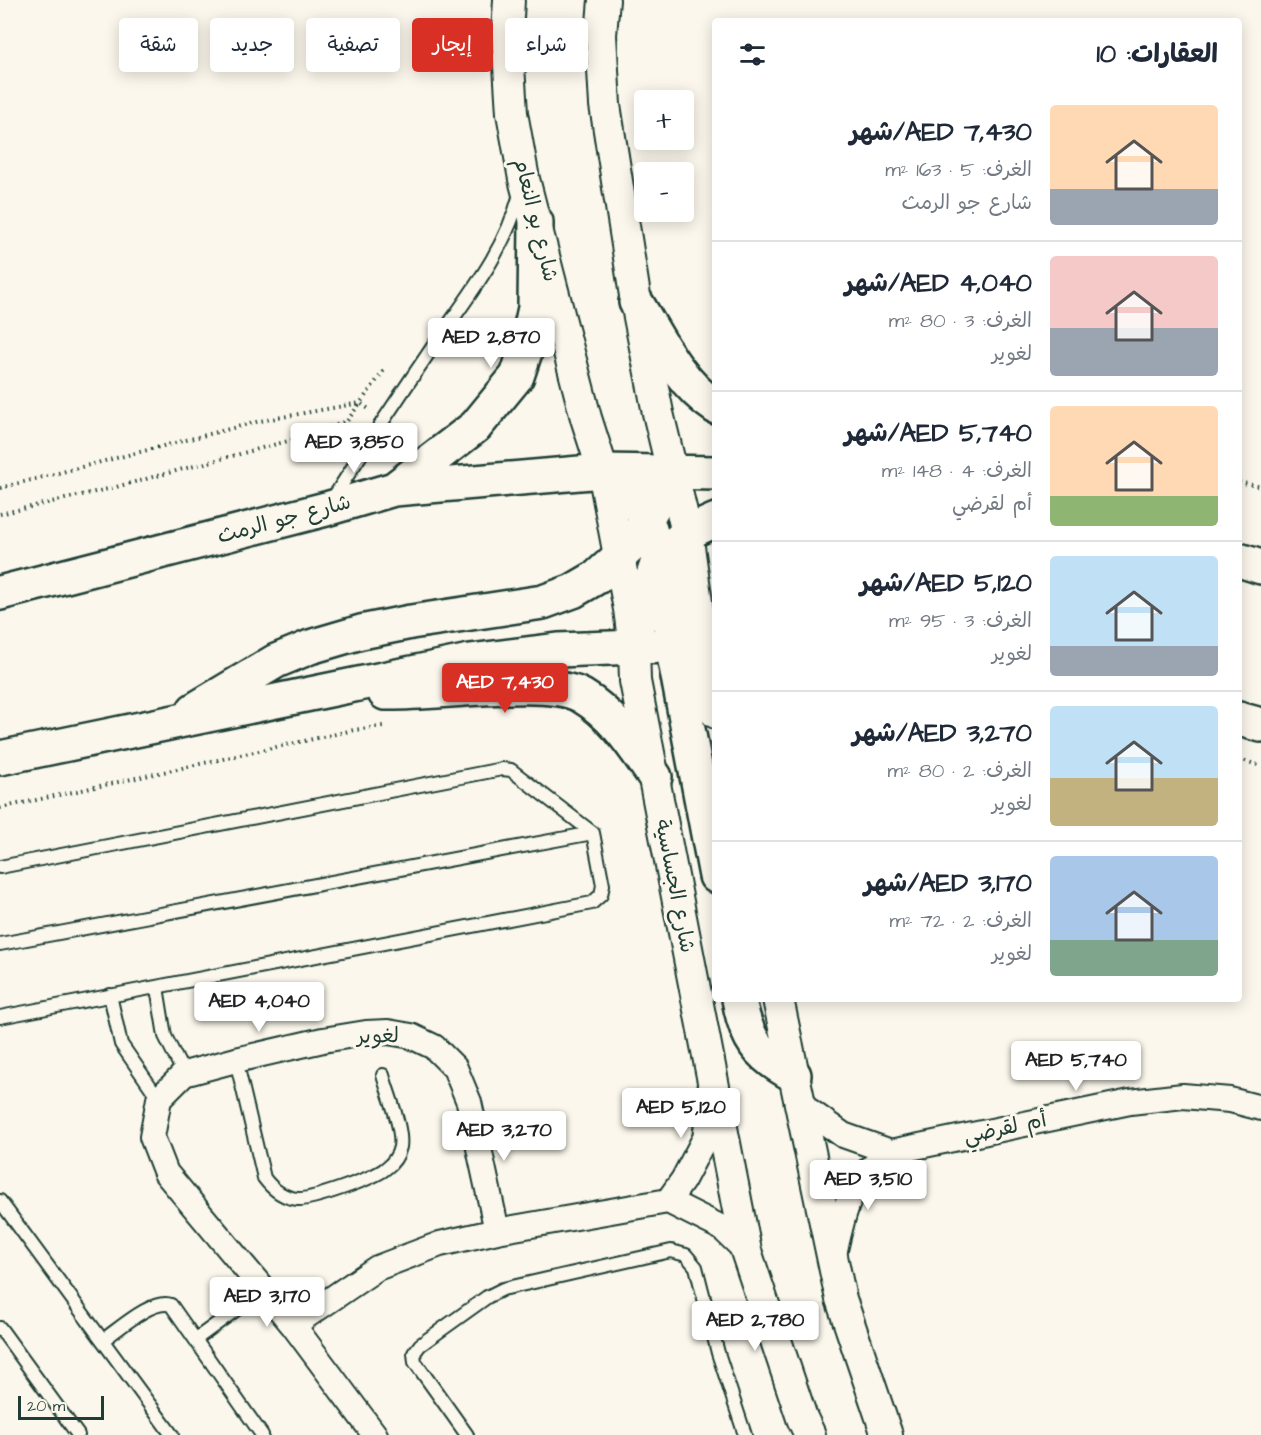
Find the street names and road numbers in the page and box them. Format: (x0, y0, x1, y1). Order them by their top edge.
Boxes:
street label: شارع بو النعام (506, 155, 565, 285)
street label: شارع جو الرمث (214, 487, 354, 551)
street label: شارع الجساسية (648, 817, 702, 955)
street label: لغوير (355, 1021, 399, 1051)
street label: أم لقرضي (961, 1105, 1050, 1155)

